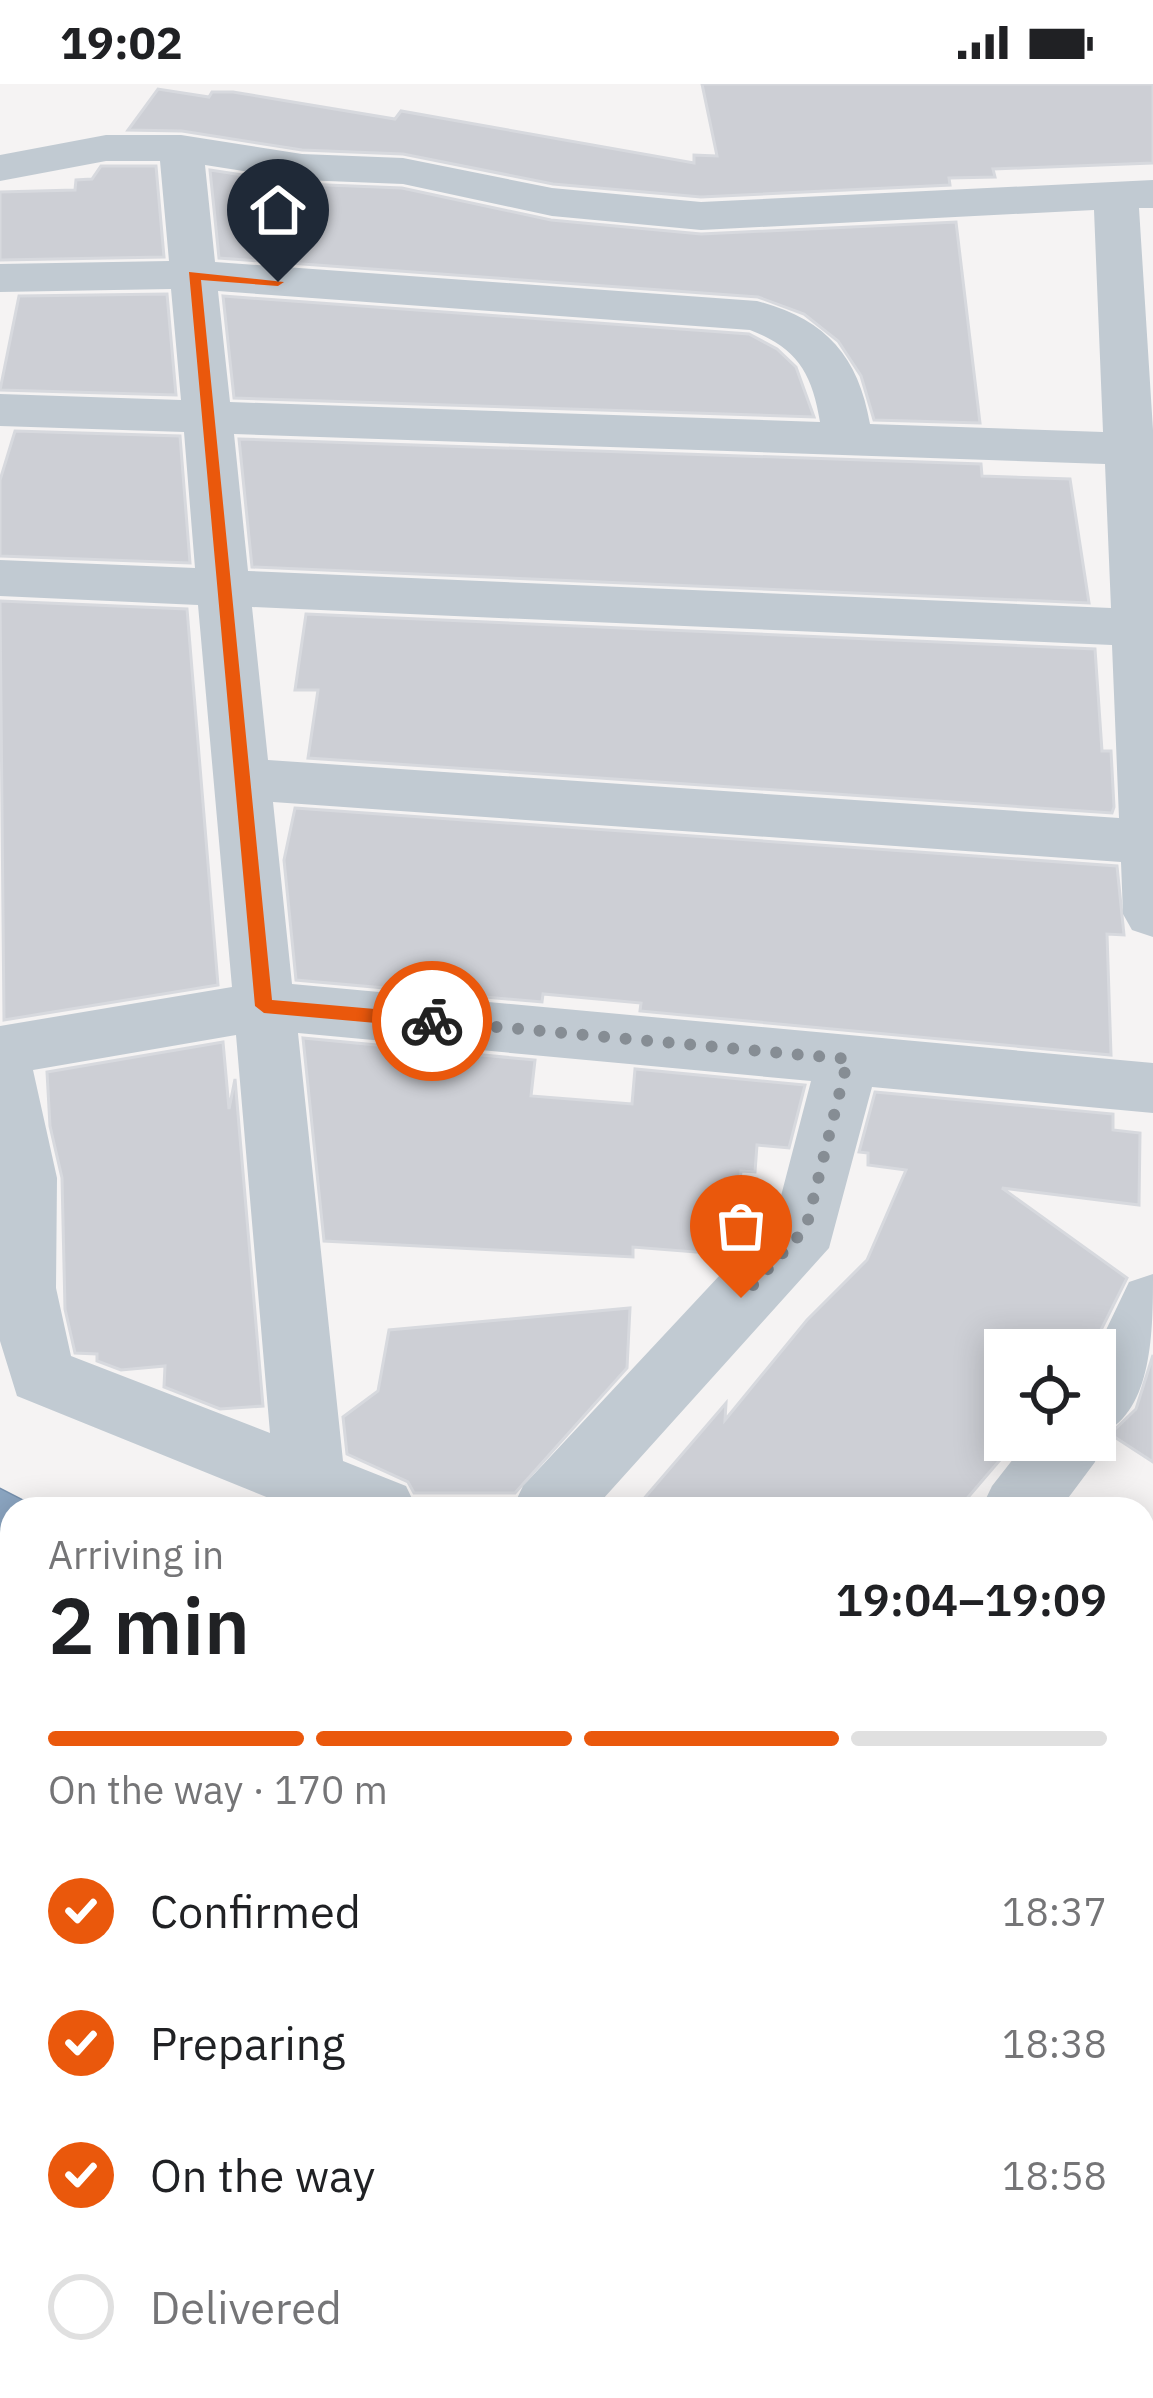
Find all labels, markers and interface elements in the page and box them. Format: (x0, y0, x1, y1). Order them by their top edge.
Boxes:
text: 19:02 (60, 13, 183, 71)
pin (227, 159, 329, 282)
icon: home (245, 177, 311, 243)
courier (372, 961, 492, 1081)
icon: bike (399, 988, 465, 1054)
pin (690, 1175, 792, 1298)
icon: bag (708, 1193, 774, 1259)
map controls (984, 1329, 1116, 1461)
button: locate (984, 1329, 1116, 1461)
text: Arriving in (48, 1529, 224, 1580)
text: 19:04–19:09 (836, 1570, 1107, 1628)
text: 2 min (48, 1574, 250, 1675)
text: On the way · 170 m (48, 1764, 388, 1815)
icon: check (48, 1878, 114, 1944)
text: Confirmed (150, 1882, 361, 1940)
text: 18:37 (1002, 1886, 1107, 1937)
icon: check (48, 2010, 114, 2076)
text: Preparing (150, 2014, 345, 2072)
text: 18:38 (1002, 2018, 1107, 2069)
icon: check (48, 2142, 114, 2208)
text: On the way (150, 2146, 375, 2204)
text: 18:58 (1002, 2150, 1107, 2201)
text: Delivered (150, 2278, 342, 2336)

